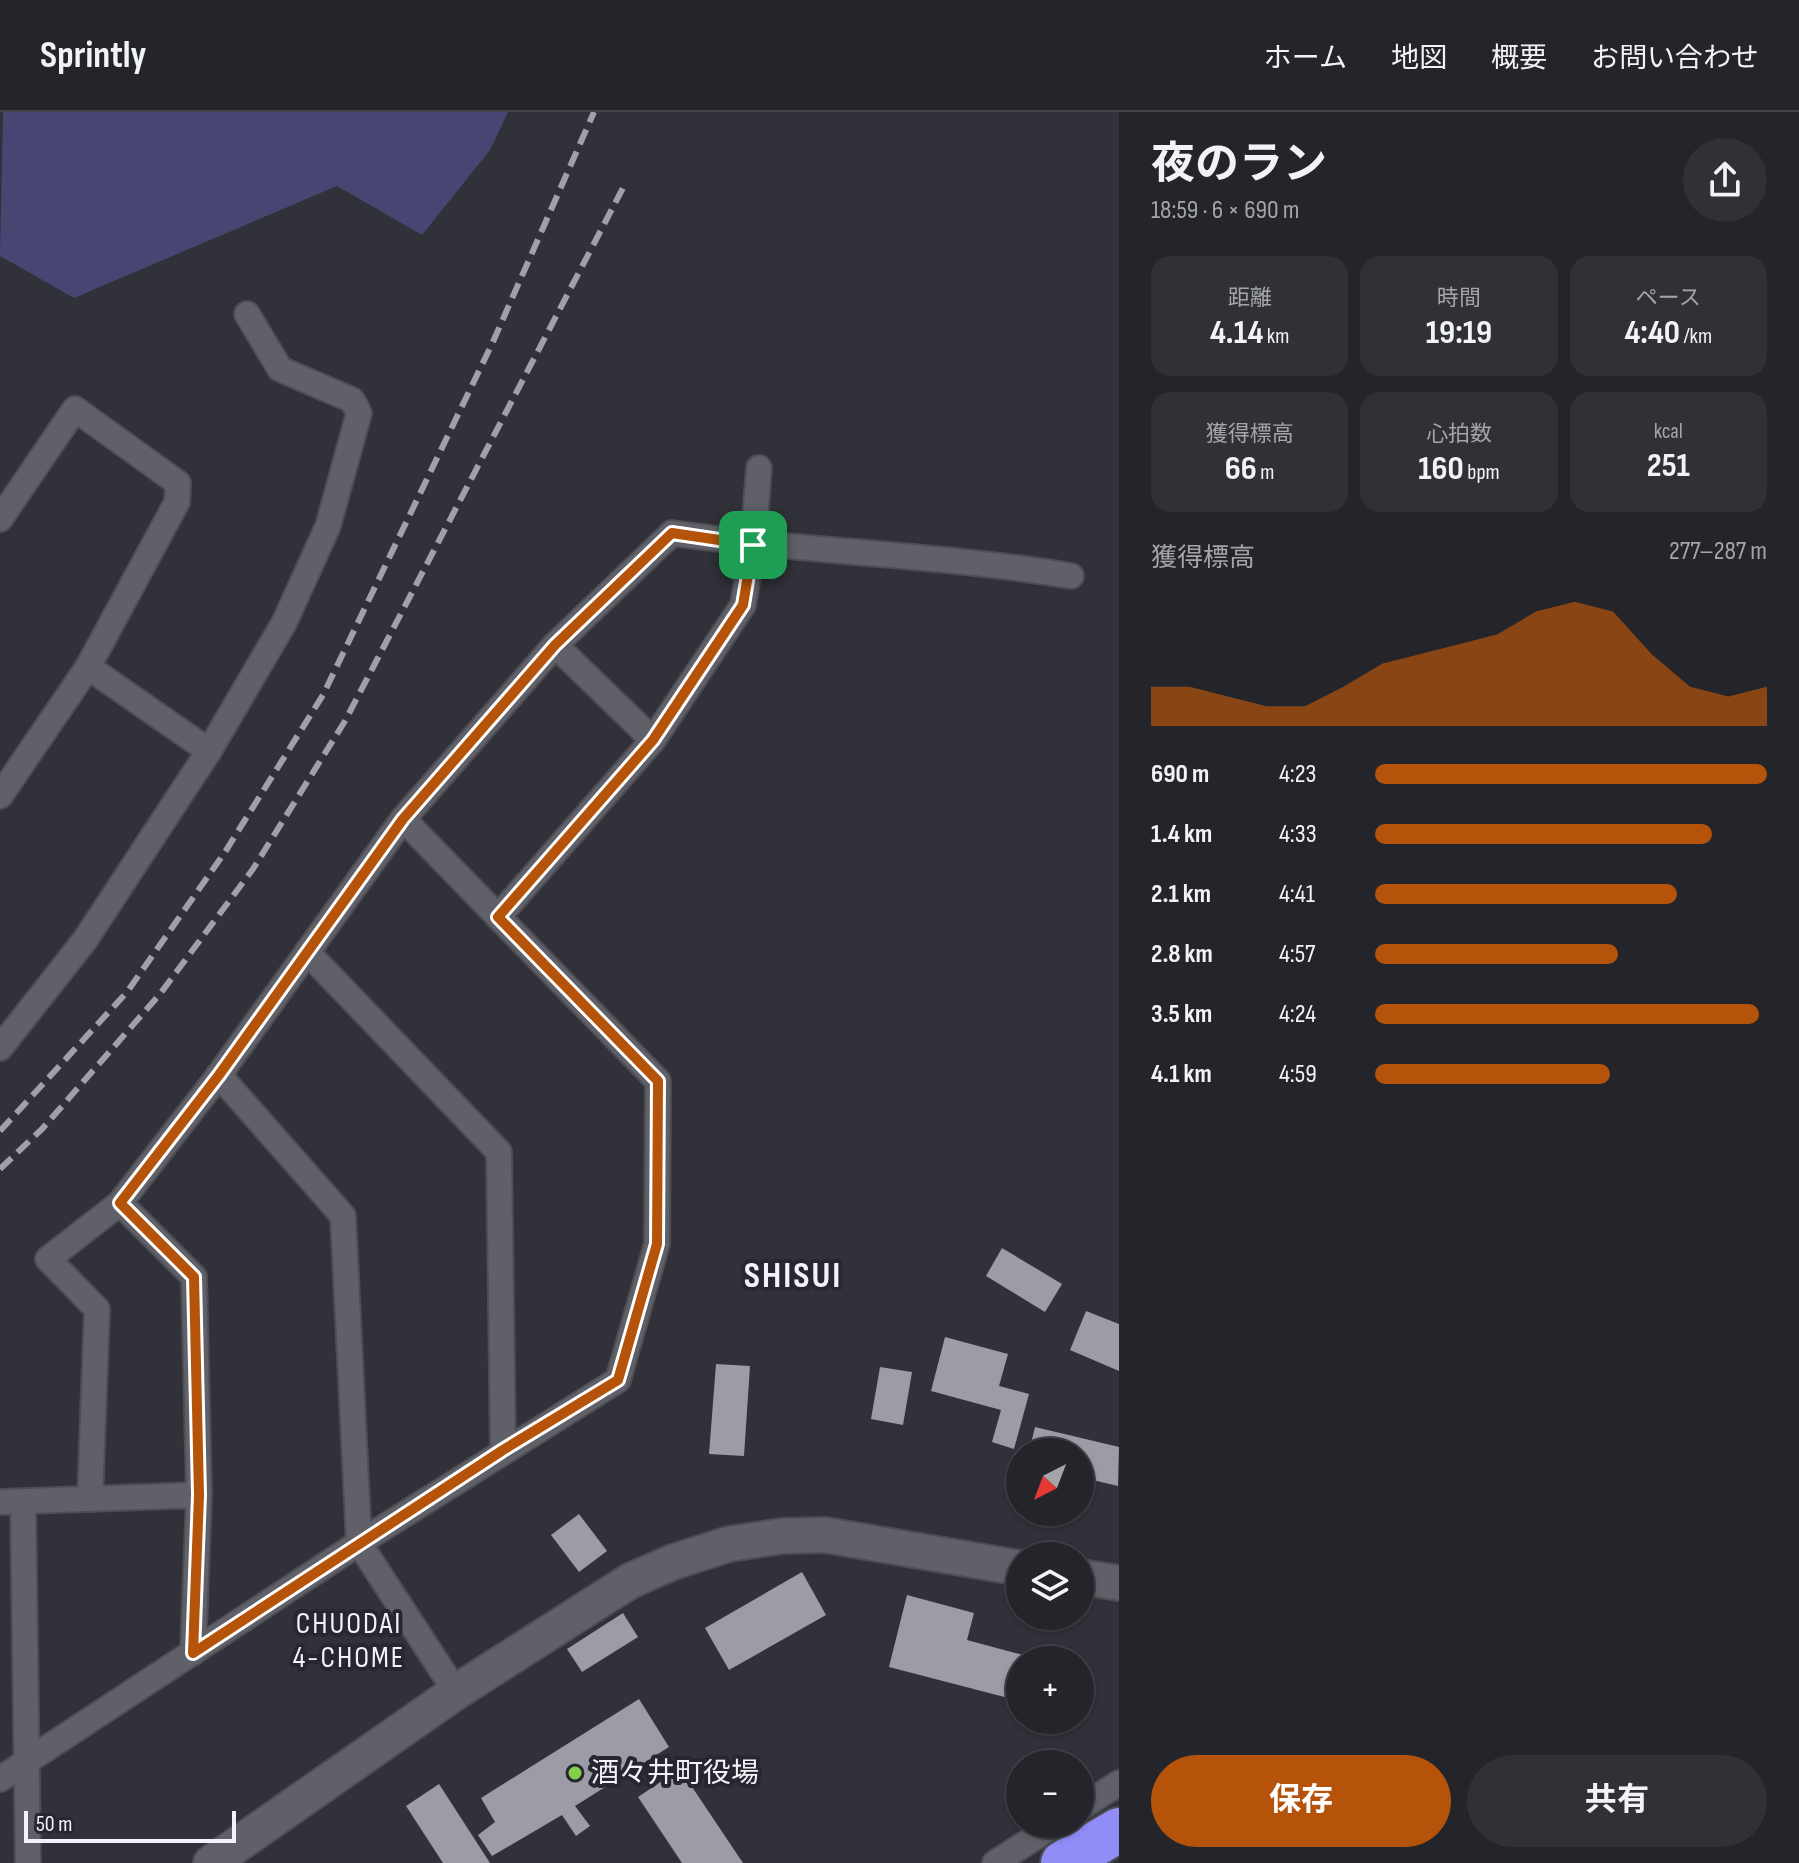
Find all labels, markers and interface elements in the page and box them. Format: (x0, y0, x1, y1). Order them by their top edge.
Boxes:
text: Sprintly (40, 33, 146, 78)
text: ホーム (1264, 42, 1347, 75)
text: 地図 (1391, 42, 1447, 75)
text: 概要 (1491, 42, 1547, 75)
text: お問い合わせ (1591, 42, 1759, 75)
text: 夜のラン (1151, 138, 1327, 191)
button: share (1683, 138, 1767, 222)
text: 18:59 · 6 × 690 m (1151, 195, 1299, 226)
text: 距離 (1228, 285, 1272, 312)
text: 時間 (1437, 285, 1481, 312)
text: ペース (1636, 285, 1701, 312)
text: 4.14 (1210, 312, 1263, 353)
text: 19:19 (1426, 312, 1492, 353)
text: 4:40 (1625, 312, 1680, 353)
text: km (1263, 323, 1289, 350)
text: /km (1680, 323, 1712, 350)
text: kcal (1654, 418, 1683, 445)
text: 獲得標高 (1206, 421, 1294, 448)
text: 心拍数 (1426, 421, 1492, 448)
text: 251 (1647, 445, 1690, 486)
text: 66 (1225, 448, 1257, 489)
text: 160 (1418, 448, 1464, 489)
text: m (1257, 459, 1274, 486)
text: bpm (1464, 459, 1500, 486)
pin (719, 511, 787, 579)
icon: arrive (731, 523, 775, 567)
text: 277–287 m (1669, 536, 1767, 567)
text: 獲得標高 (1151, 543, 1255, 574)
text: 690 m (1151, 759, 1209, 790)
text: 4:23 (1279, 759, 1316, 790)
text: 1.4 km (1151, 819, 1212, 850)
text: 4:33 (1279, 819, 1317, 850)
text: 2.1 km (1151, 879, 1211, 910)
text: 4:41 (1279, 879, 1315, 910)
text: 2.8 km (1151, 939, 1213, 970)
text: 4:57 (1279, 939, 1316, 970)
text: 3.5 km (1151, 999, 1212, 1030)
text: 4:24 (1279, 999, 1316, 1030)
text: 4.1 km (1151, 1059, 1212, 1090)
text: 4:59 (1279, 1059, 1317, 1090)
district label: SHISUI (744, 1255, 842, 1298)
north arrow (1006, 1438, 1094, 1526)
map controls (1006, 1438, 1094, 1838)
button: layers (1006, 1542, 1094, 1630)
district label: CHUODAI 4-CHOME (293, 1606, 405, 1676)
button: + (1006, 1646, 1094, 1734)
button: − (1006, 1750, 1094, 1838)
button: 保存 (1151, 1755, 1451, 1847)
button: 共有 (1467, 1755, 1767, 1847)
place label: 酒々井町役場 (591, 1757, 759, 1790)
marker: 酒々井町役場 (566, 1764, 584, 1782)
scale bar (24, 1807, 236, 1843)
text: 50 m (36, 1811, 72, 1838)

